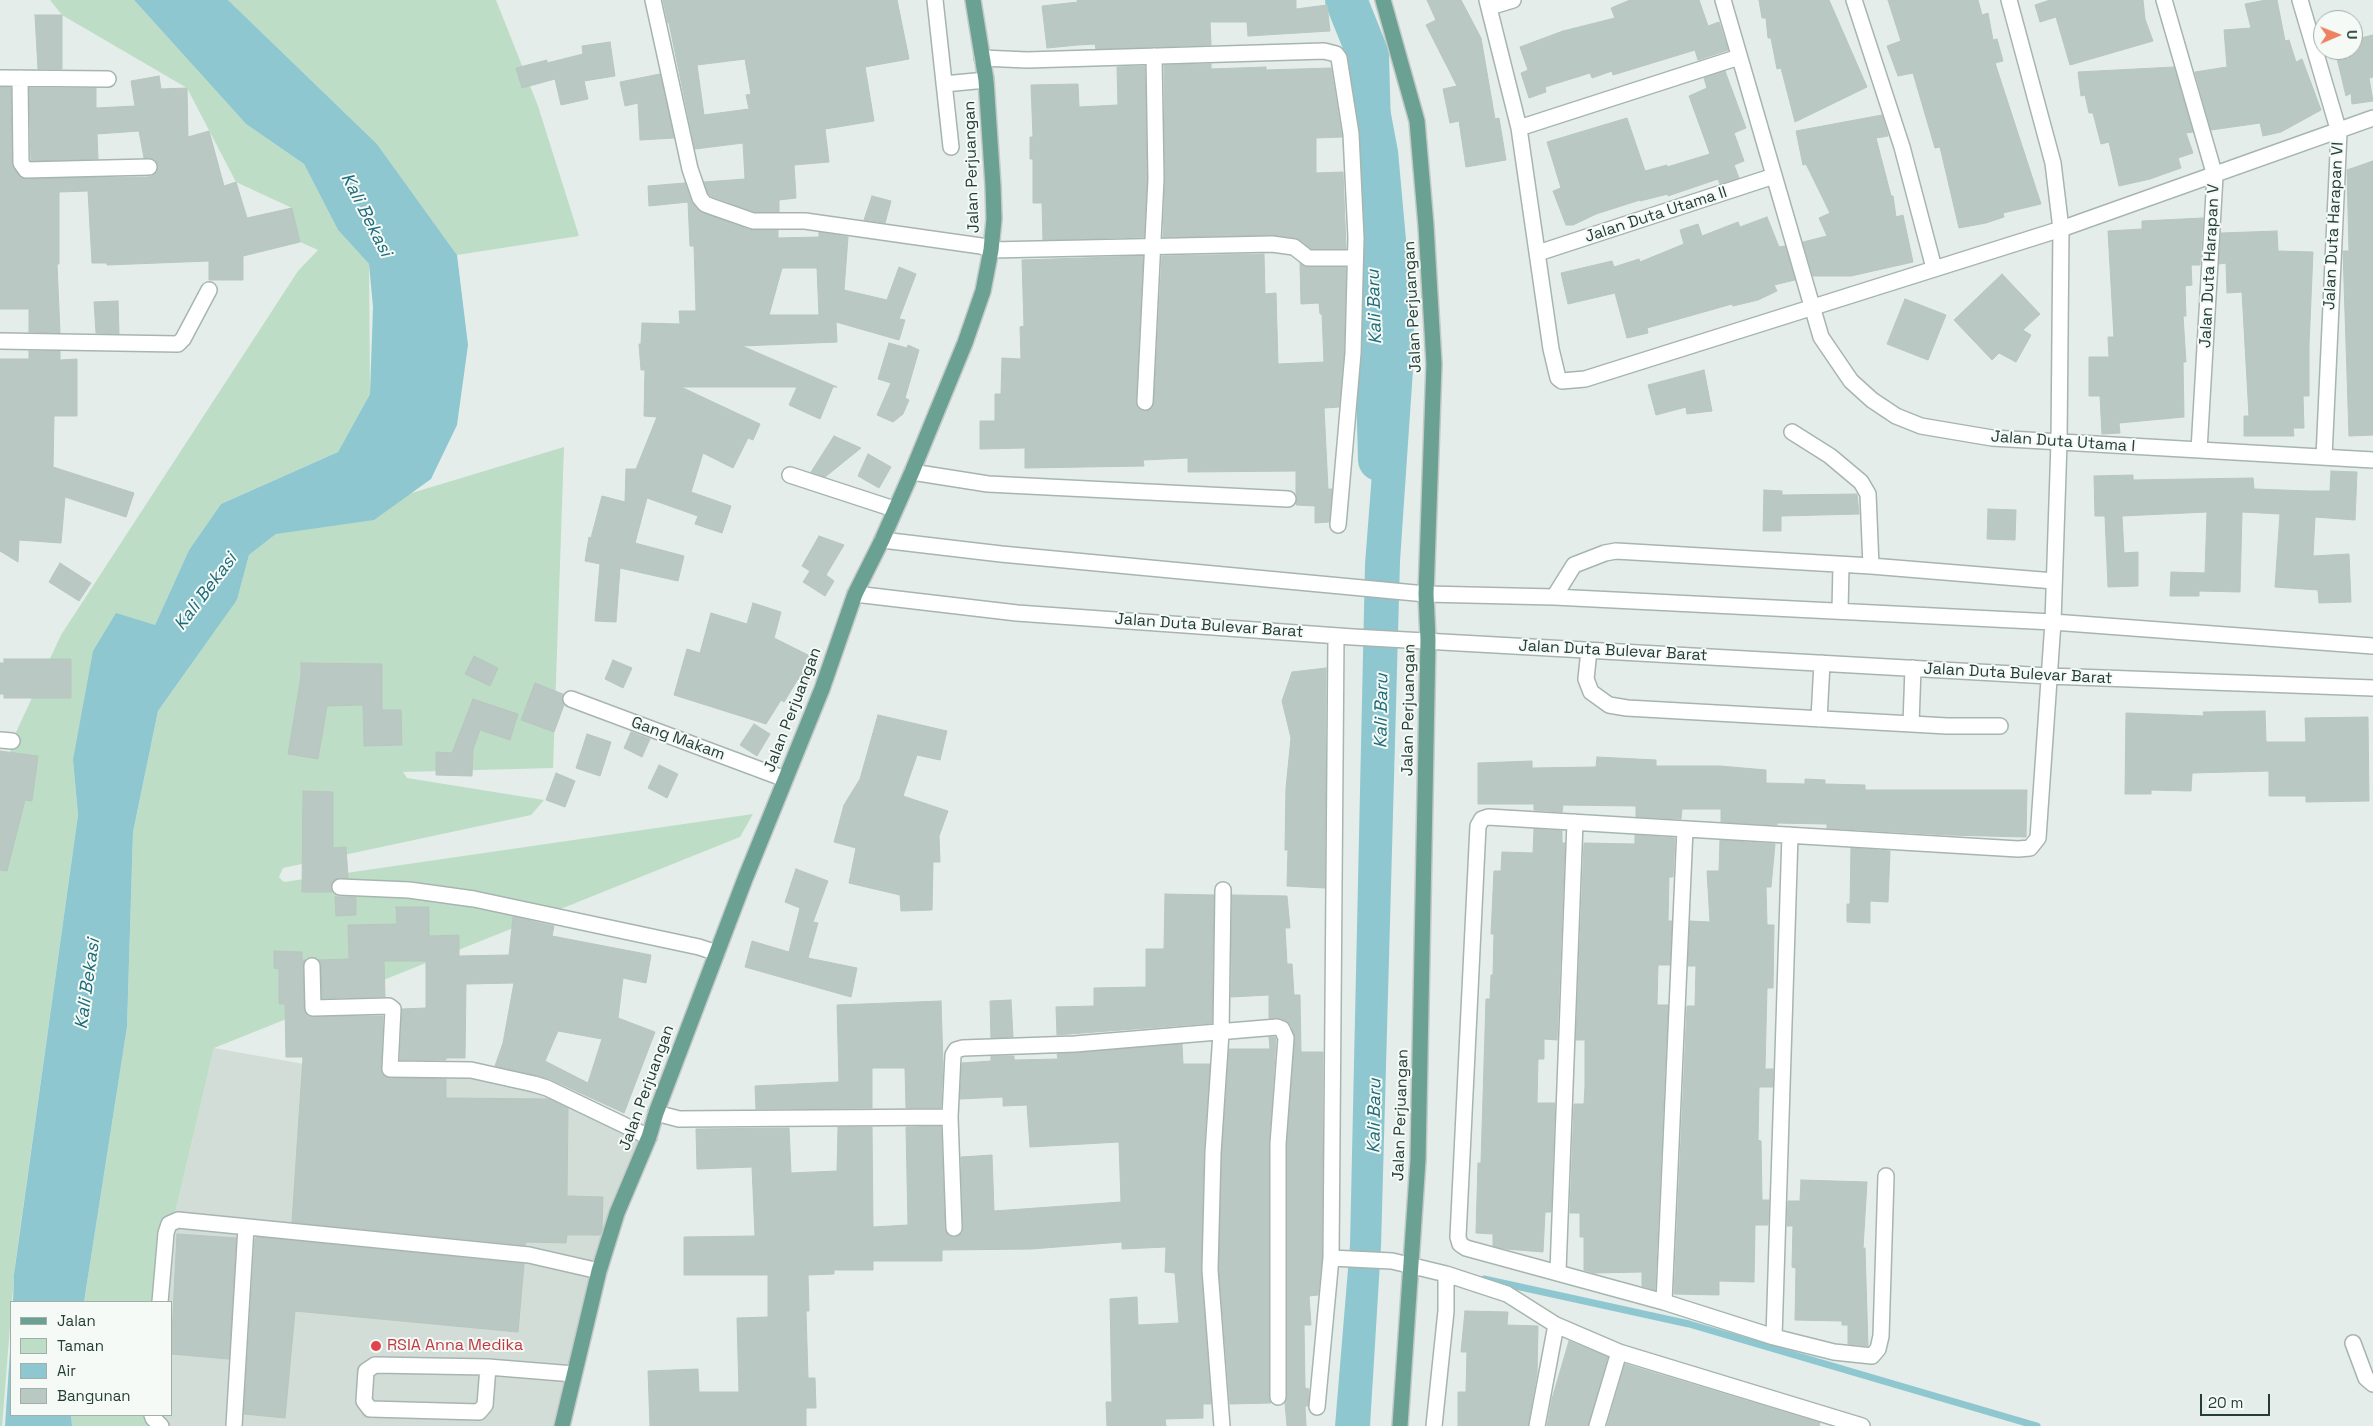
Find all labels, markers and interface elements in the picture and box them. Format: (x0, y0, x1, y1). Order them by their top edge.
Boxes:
north arrow (2313, 10, 2363, 60)
text: U (2343, 30, 2361, 40)
street label: Jalan Perjuangan (960, 101, 984, 233)
street label: Jalan Duta Harapan VI (2320, 141, 2348, 311)
water label: Kali Bekasi (336, 170, 396, 260)
street label: Jalan Duta Utama II (1582, 183, 1730, 247)
street label: Jalan Duta Harapan V (2196, 183, 2224, 349)
street label: Jalan Perjuangan (1400, 240, 1426, 374)
water label: Kali Baru (1363, 269, 1387, 345)
street label: Jalan Duta Utama I (1990, 427, 2136, 457)
water label: Kali Bekasi (170, 549, 242, 635)
street label: Jalan Duta Bulevar Barat (1114, 610, 1304, 642)
street label: Jalan Duta Bulevar Barat (1518, 636, 1708, 666)
street label: Jalan Perjuangan (1398, 644, 1420, 776)
street label: Jalan Perjuangan (760, 645, 826, 775)
street label: Jalan Duta Bulevar Barat (1923, 659, 2113, 689)
water label: Kali Baru (1371, 673, 1393, 749)
street label: Gang Makam (628, 713, 728, 765)
water label: Kali Bekasi (71, 937, 105, 1031)
street label: Jalan Perjuangan (615, 1023, 679, 1153)
street label: Jalan Perjuangan (1389, 1049, 1413, 1181)
water label: Kali Baru (1364, 1078, 1386, 1154)
legend (10, 1301, 172, 1416)
text: Jalan (57, 1311, 96, 1330)
text: Taman (57, 1336, 104, 1355)
place label: RSIA Anna Medika (387, 1336, 523, 1356)
marker: RSIA Anna Medika (369, 1339, 383, 1353)
text: Air (57, 1361, 76, 1380)
scale bar (2203, 1384, 2273, 1416)
text: Bangunan (57, 1386, 131, 1405)
text: 20 m (2208, 1393, 2243, 1412)

